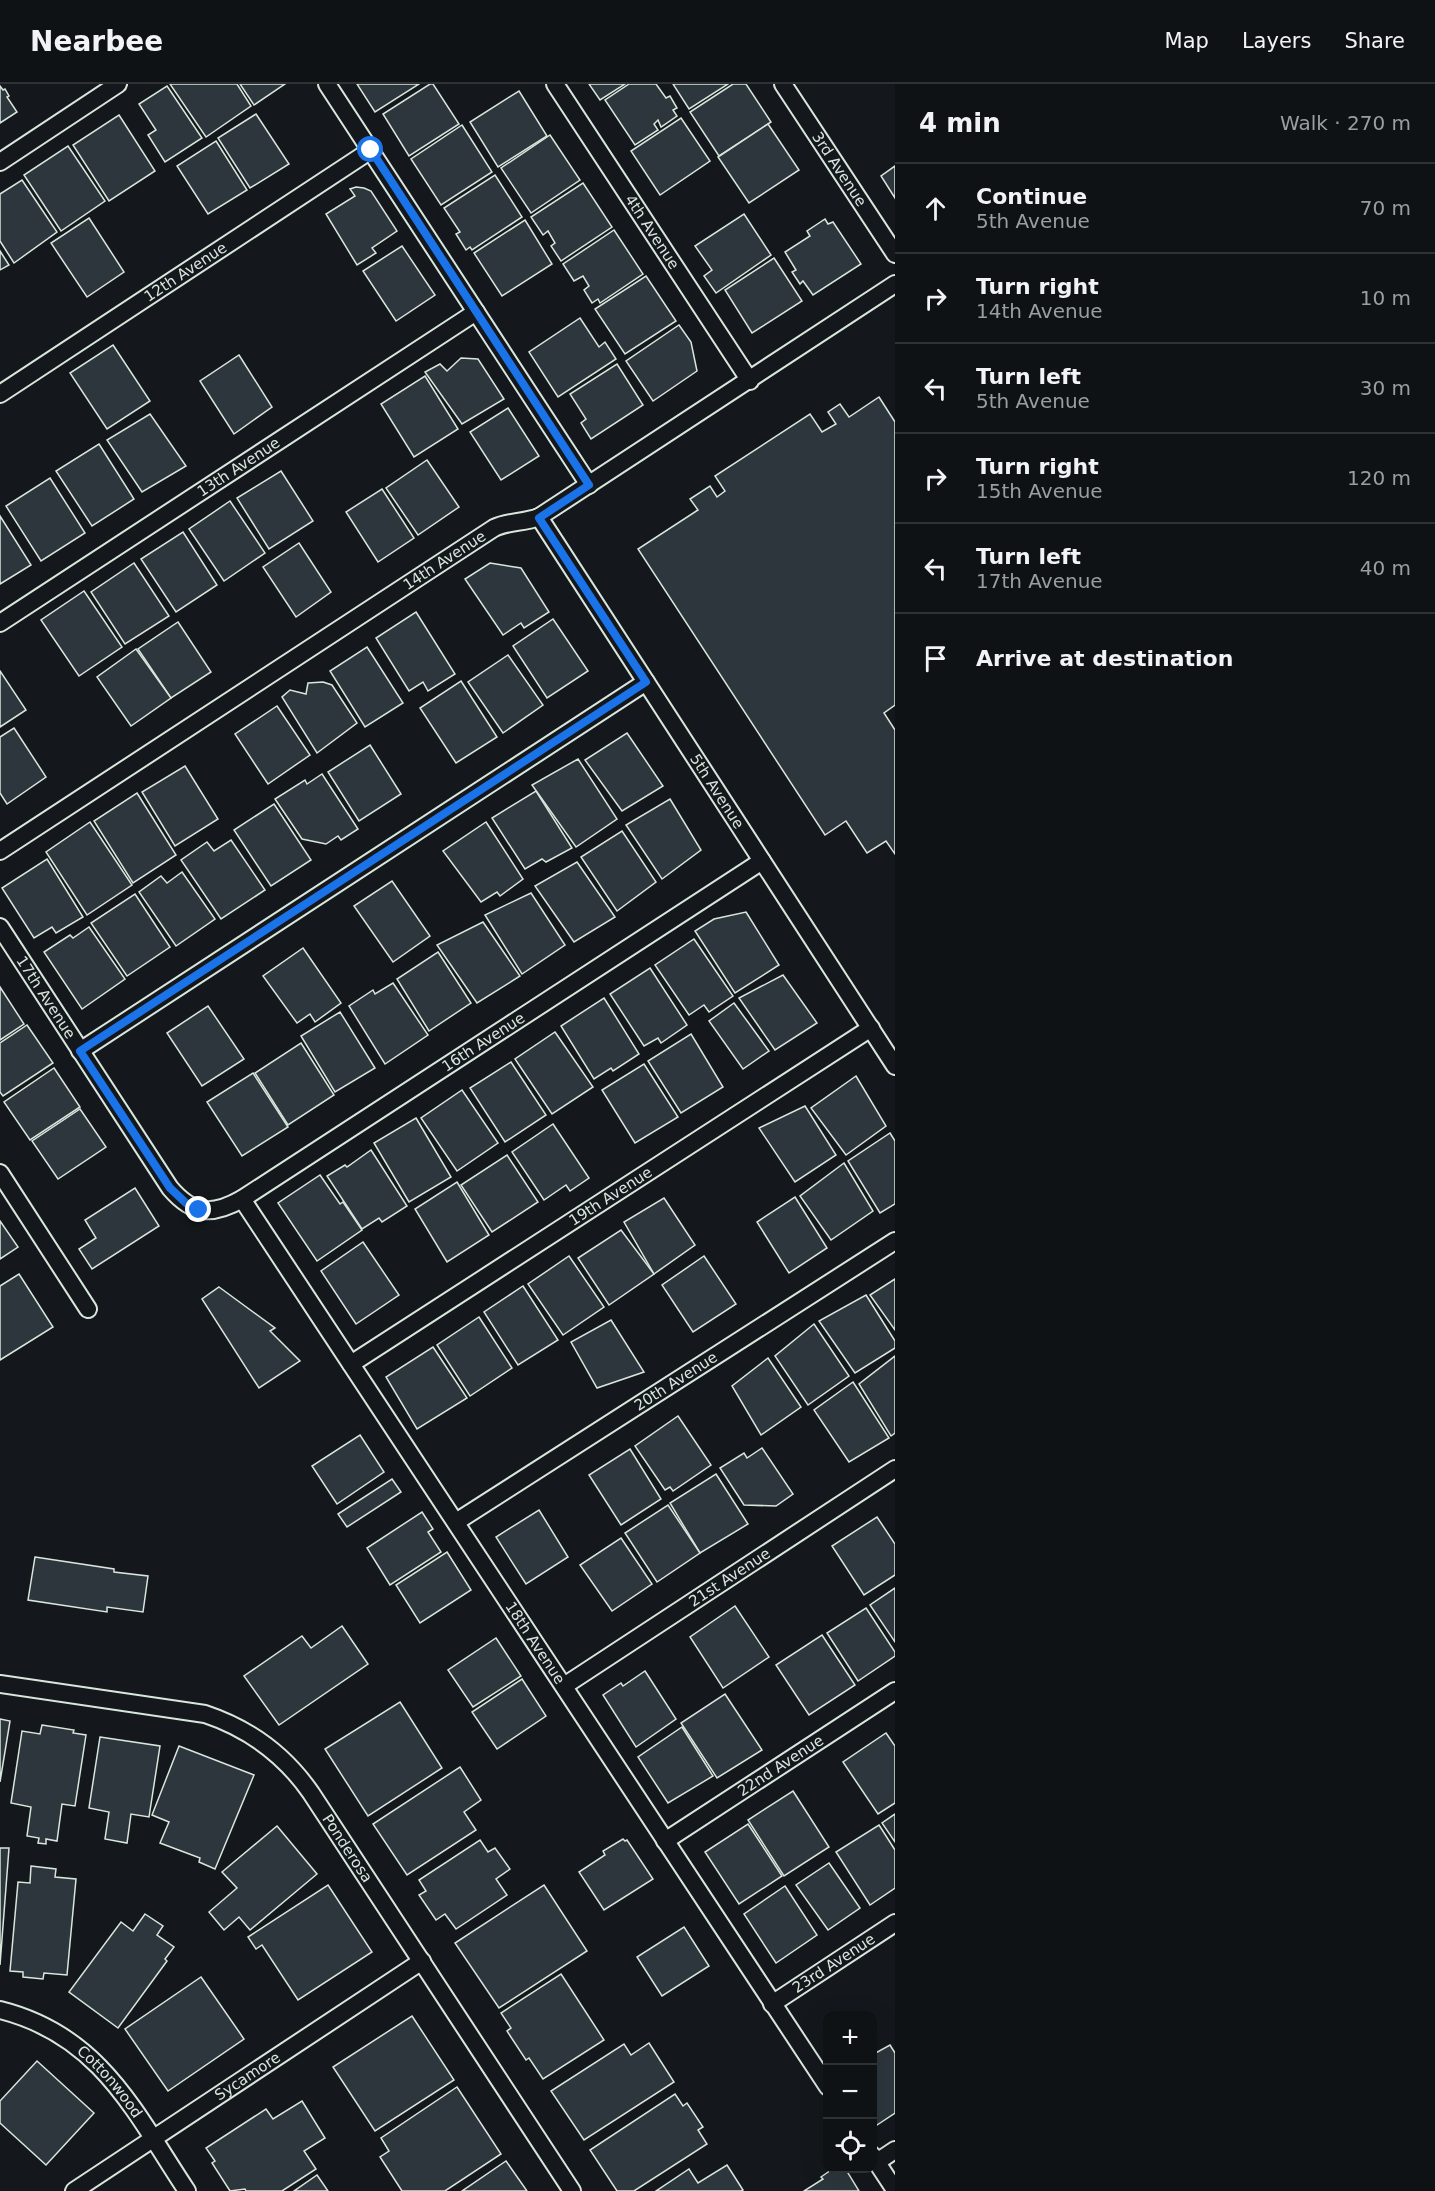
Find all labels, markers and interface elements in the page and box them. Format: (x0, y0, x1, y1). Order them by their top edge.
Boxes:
text: Nearbee (30, 25, 163, 58)
text: Map (1165, 29, 1209, 53)
text: Layers (1242, 29, 1311, 53)
text: Share (1344, 29, 1405, 53)
text: 4 min (919, 108, 1001, 138)
text: Walk · 270 m (1280, 111, 1411, 135)
street label: 3rd Avenue (808, 129, 870, 210)
route start (357, 136, 383, 162)
text: Continue (976, 184, 1087, 209)
street label: 4th Avenue (621, 191, 683, 273)
icon: ahead (919, 192, 952, 225)
text: 70 m (1360, 196, 1411, 220)
text: 5th Avenue (976, 209, 1090, 233)
street label: 12th Avenue (141, 238, 230, 306)
text: Turn right (976, 274, 1099, 299)
icon: right (919, 282, 952, 315)
text: 10 m (1360, 286, 1411, 310)
text: 14th Avenue (976, 299, 1103, 323)
text: Turn left (976, 364, 1081, 389)
icon: left (919, 372, 952, 405)
text: 30 m (1360, 376, 1411, 400)
text: 5th Avenue (976, 389, 1090, 413)
street label: 13th Avenue (194, 434, 283, 501)
text: Turn right (976, 454, 1099, 479)
icon: right (919, 462, 952, 495)
text: 120 m (1347, 466, 1411, 490)
text: 15th Avenue (976, 479, 1103, 503)
street label: 14th Avenue (400, 527, 489, 594)
text: Turn left (976, 544, 1081, 569)
icon: left (919, 552, 952, 585)
text: 40 m (1360, 556, 1411, 580)
text: 17th Avenue (976, 569, 1103, 593)
icon: arrive (919, 642, 952, 675)
text: Arrive at destination (976, 646, 1233, 671)
street label: 5th Avenue (686, 751, 748, 832)
street label: 17th Avenue (12, 953, 79, 1042)
street label: 16th Avenue (439, 1009, 528, 1076)
street label: 19th Avenue (566, 1163, 655, 1230)
route end (185, 1196, 211, 1222)
street label: 20th Avenue (631, 1348, 721, 1414)
street label: 21st Avenue (686, 1544, 774, 1611)
street label: 18th Avenue (501, 1598, 569, 1688)
street label: 22nd Avenue (734, 1731, 827, 1800)
street label: Ponderosa (318, 1811, 376, 1886)
street label: 23rd Avenue (789, 1930, 878, 1997)
map controls (823, 2011, 877, 2173)
button: + (823, 2011, 877, 2065)
street label: Cottonwood (73, 2042, 146, 2121)
street label: Sycamore (211, 2048, 284, 2104)
button: − (823, 2065, 877, 2119)
button: locate (823, 2119, 877, 2173)

